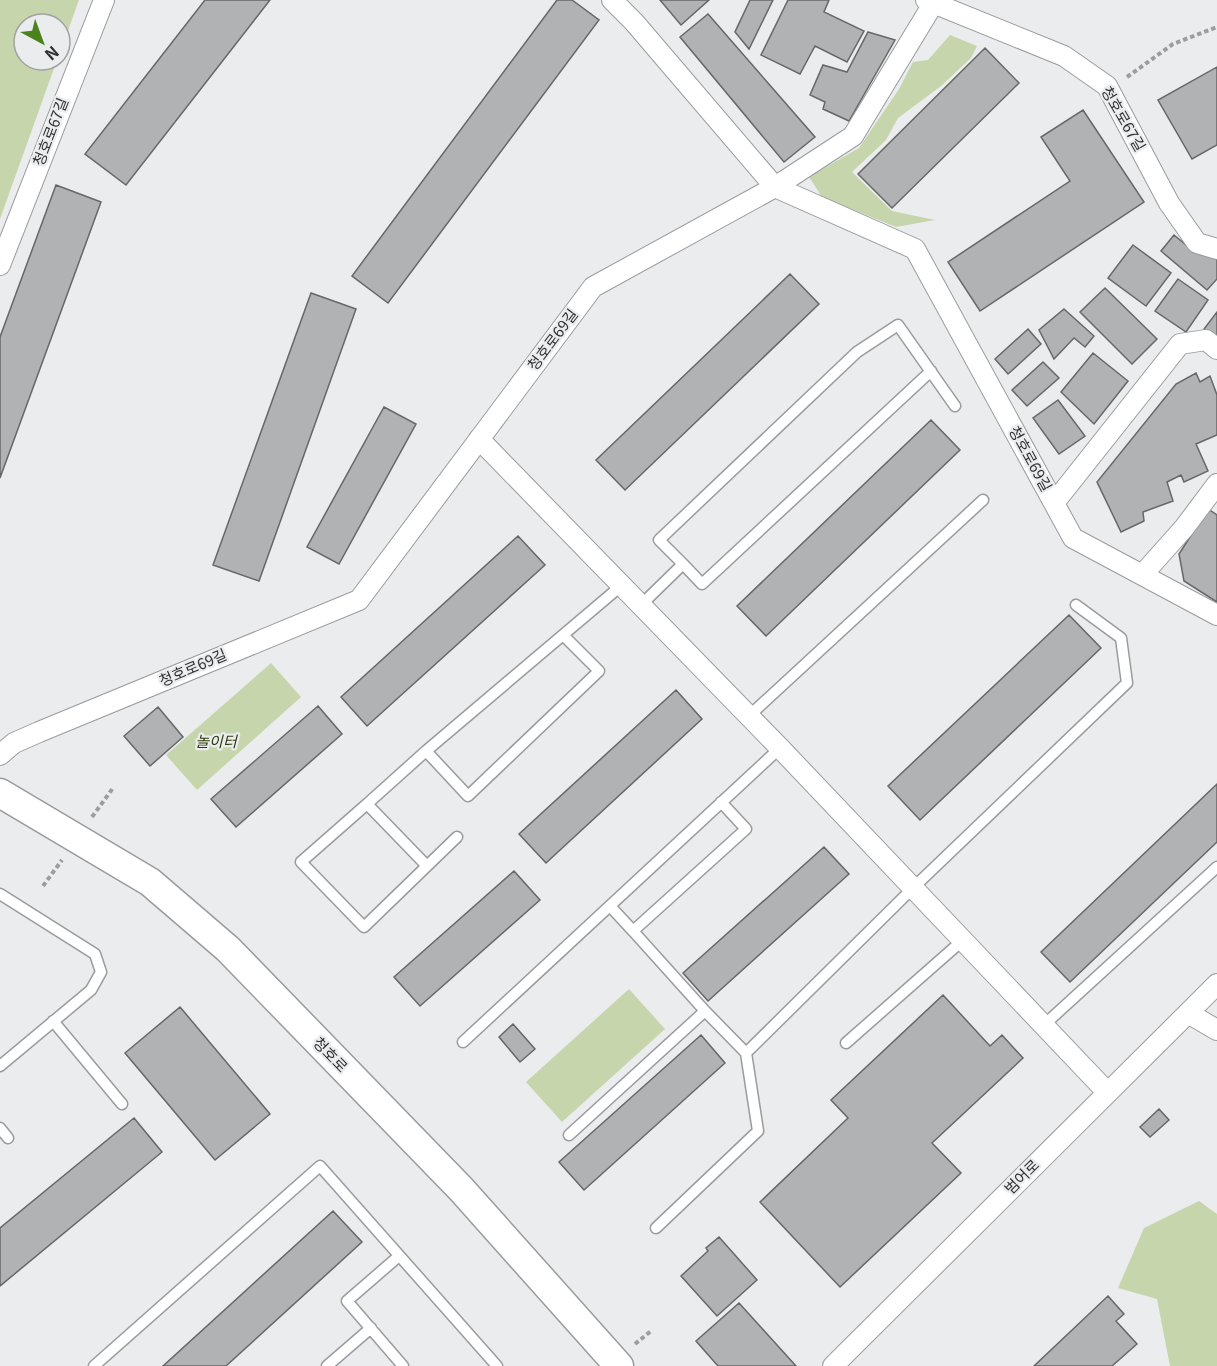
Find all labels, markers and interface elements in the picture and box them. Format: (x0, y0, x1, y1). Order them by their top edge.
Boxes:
north arrow (12, 12, 72, 72)
text: N (40, 41, 65, 67)
street label: 청호로67길 (1097, 82, 1151, 155)
street label: 청호로67길 (27, 94, 72, 169)
street label: 청호로69길 (522, 304, 582, 374)
street label: 청호로69길 (1005, 422, 1058, 495)
street label: 청호로69길 (155, 643, 230, 690)
park label: 놀이터 (195, 730, 239, 751)
street label: 청호로 (309, 1032, 353, 1076)
street label: 범어로 (999, 1154, 1043, 1198)

